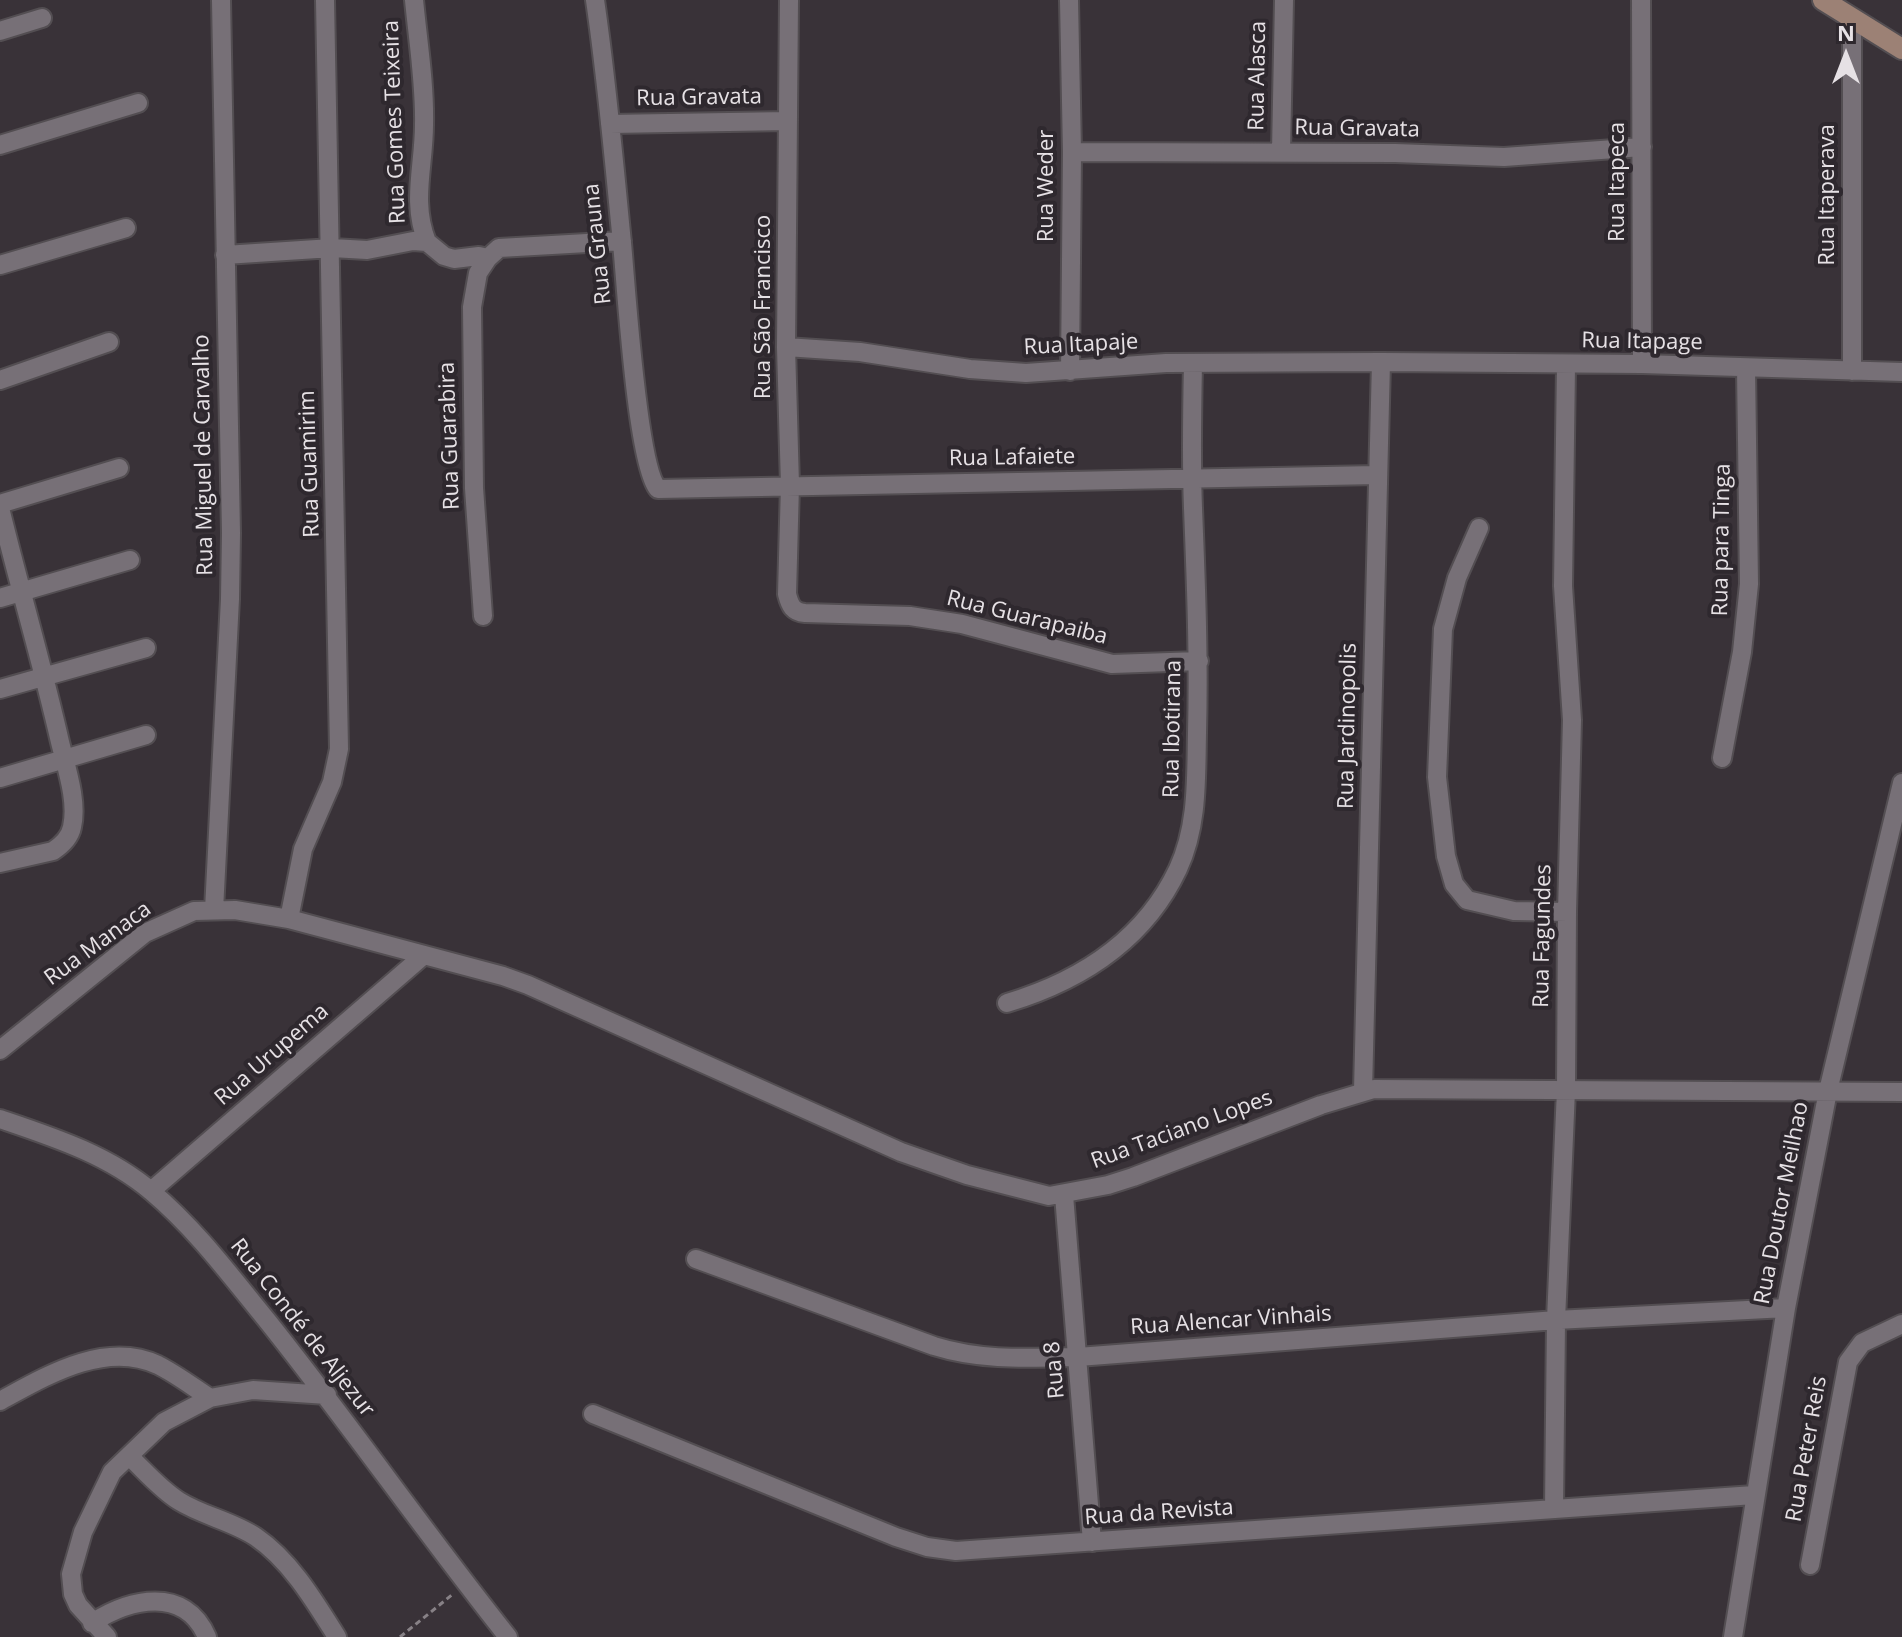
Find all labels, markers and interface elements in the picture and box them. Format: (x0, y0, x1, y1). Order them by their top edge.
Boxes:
north arrow (1806, 16, 1886, 96)
text: N (1837, 17, 1855, 47)
street label: Rua Gomes Teixeira (378, 20, 412, 224)
street label: Rua Alasca (1244, 21, 1272, 131)
street label: Rua Gravata (636, 84, 762, 112)
street label: Rua Gravata (1294, 115, 1420, 143)
street label: Rua Itapeca (1605, 122, 1631, 242)
street label: Rua Itaperava (1815, 124, 1841, 266)
street label: Rua Weder (1034, 130, 1060, 242)
street label: Rua Grauna (579, 182, 617, 306)
street label: Rua São Francisco (751, 215, 777, 399)
street label: Rua Itapage (1581, 328, 1703, 356)
street label: Rua Itapaje (1023, 329, 1139, 361)
street label: Rua Miguel de Carvalho (189, 334, 219, 576)
street label: Rua Guarabira (434, 362, 466, 510)
street label: Rua Guamirim (294, 390, 326, 538)
street label: Rua Lafaiete (949, 444, 1075, 472)
street label: Rua para Tinga (1707, 463, 1737, 617)
street label: Rua Guarapaiba (944, 585, 1110, 651)
street label: Rua Jardinopolis (1333, 643, 1363, 809)
street label: Rua Ibotirana (1159, 660, 1187, 798)
street label: Rua Fagundes (1529, 864, 1557, 1008)
street label: Rua Manaca (39, 896, 157, 992)
street label: Rua Urupema (210, 998, 334, 1112)
street label: Rua Taciano Lopes (1088, 1085, 1276, 1175)
street label: Rua Doutor Meilhao (1749, 1100, 1815, 1306)
street label: Rua Condé de Aljezur (224, 1234, 380, 1422)
street label: Rua Alencar Vinhais (1129, 1301, 1333, 1341)
street label: Rua 8 (1039, 1340, 1071, 1400)
street label: Rua Peter Reis (1781, 1374, 1833, 1524)
street label: Rua da Revista (1084, 1495, 1234, 1531)

